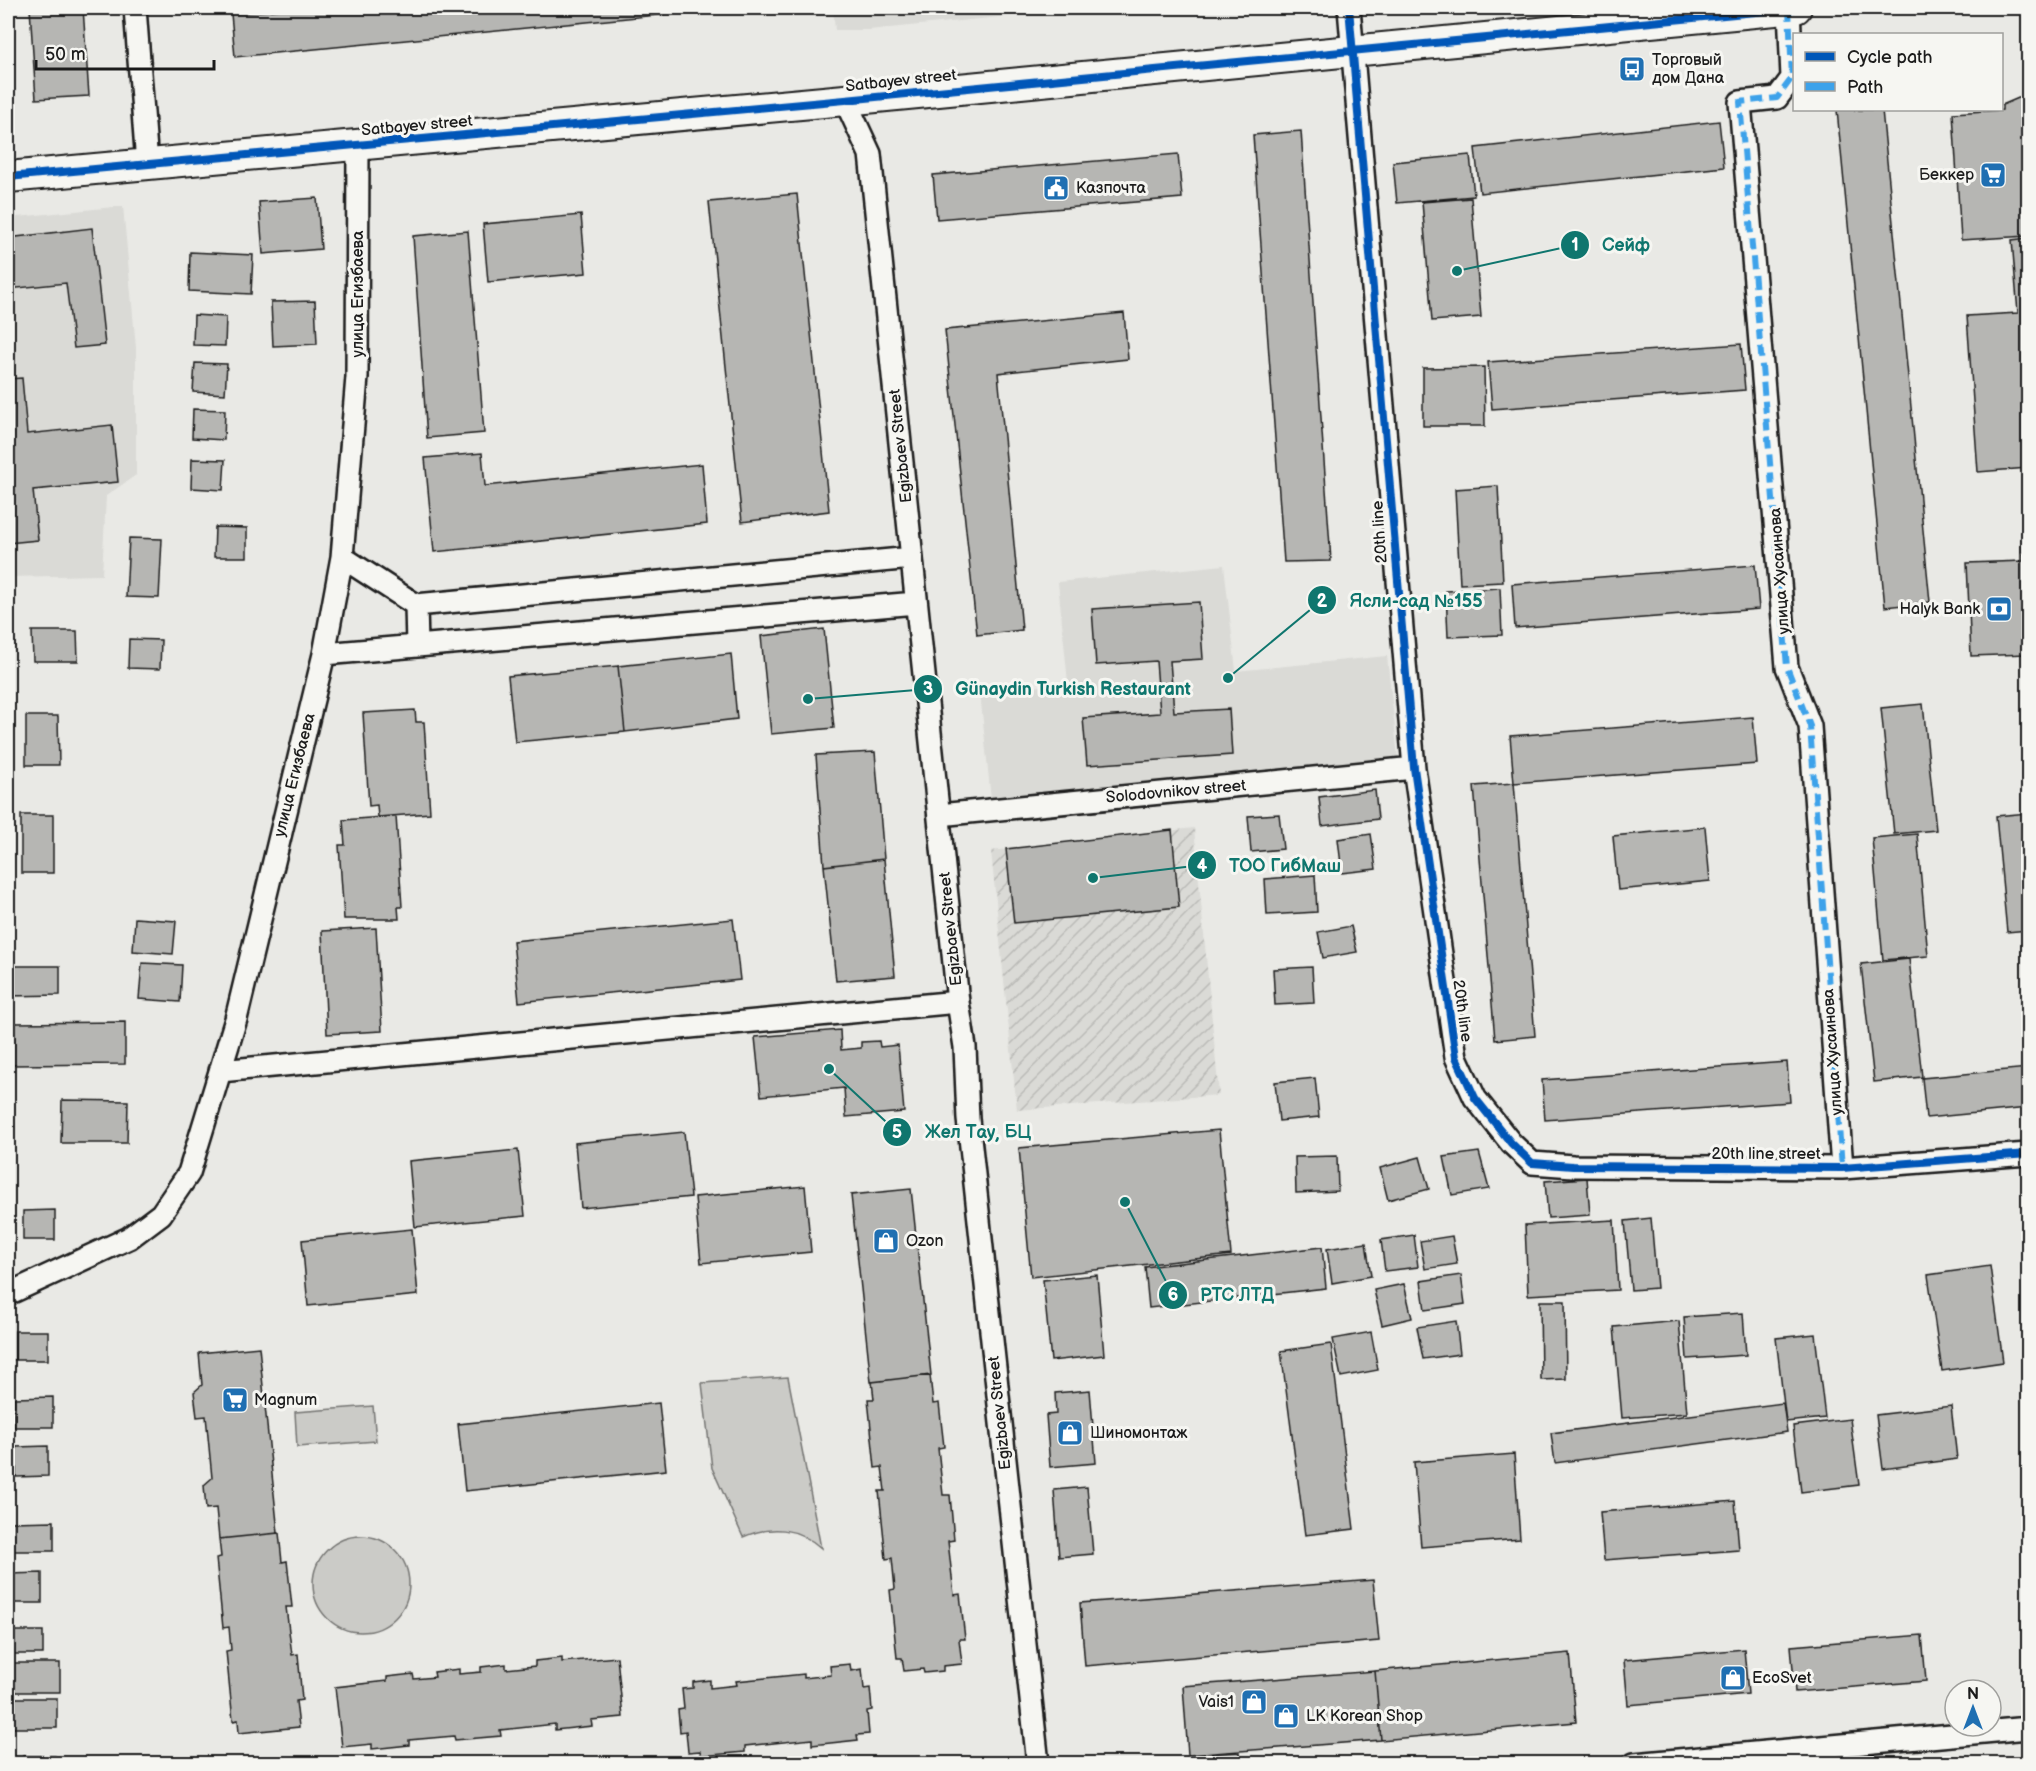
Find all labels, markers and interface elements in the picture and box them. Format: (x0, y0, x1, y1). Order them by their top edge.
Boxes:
scale bar (36, 33, 214, 71)
legend (1793, 33, 2003, 111)
text: 50 m (45, 44, 86, 65)
text: Cycle path (1847, 47, 1933, 68)
place label: Торговый дом Дана (1652, 51, 1725, 88)
bus stop icon: Торговый дом Дана (1617, 54, 1647, 84)
street label: Satbayev street (845, 66, 958, 96)
text: Path (1847, 77, 1883, 98)
street label: Satbayev street (361, 112, 473, 140)
supermarket icon: Беккер (1978, 160, 2008, 190)
place label: Беккер (1919, 166, 1974, 185)
public building icon: Казпочта (1041, 173, 1071, 203)
place label: Казпочта (1076, 179, 1146, 198)
callout: Сейф (1560, 227, 1662, 263)
street label: улица Егизбаева (349, 230, 368, 357)
text: 1 (1571, 235, 1579, 256)
text: Сейф (1602, 235, 1651, 256)
street label: Egizbaev Street (886, 388, 916, 504)
street label: 20th line (1368, 500, 1392, 564)
street label: улица Хусаинова (1766, 506, 1794, 635)
callout: Ясли-сад №155 (1307, 582, 1494, 618)
text: 2 (1317, 591, 1328, 612)
text: Ясли-сад №155 (1349, 591, 1483, 612)
bank icon: Halyk Bank (1984, 594, 2014, 624)
place label: Halyk Bank (1899, 600, 1980, 619)
callout: Günaydin Turkish Restaurant (913, 671, 1203, 707)
text: 3 (923, 679, 933, 700)
text: Günaydin Turkish Restaurant (955, 679, 1191, 700)
street label: улица Егизбаева (270, 711, 320, 839)
street label: Solodovnikov street (1105, 776, 1247, 808)
callout: ТОО ГибМаш (1187, 847, 1353, 883)
text: 4 (1197, 856, 1208, 877)
text: ТОО ГибМаш (1229, 856, 1341, 877)
street label: Egizbaev Street (936, 871, 966, 987)
street label: 20th line (1448, 979, 1476, 1044)
street label: улица Хусаинова (1819, 987, 1847, 1116)
callout: Жел Тау, БЦ (882, 1114, 1043, 1150)
text: 5 (892, 1122, 902, 1143)
text: Жел Тау, БЦ (925, 1122, 1031, 1143)
street label: 20th line street (1711, 1145, 1821, 1164)
shop icon: Ozon (871, 1226, 901, 1256)
place label: Ozon (906, 1232, 944, 1251)
callout: РТС ЛТД (1158, 1277, 1286, 1313)
text: 6 (1168, 1285, 1179, 1306)
text: РТС ЛТД (1200, 1285, 1274, 1306)
street label: Egizbaev Street (985, 1355, 1015, 1471)
supermarket icon: Magnum (220, 1385, 250, 1415)
place label: Magnum (254, 1391, 317, 1410)
shop icon: Шиномонтаж (1055, 1418, 1085, 1448)
place label: Шиномонтаж (1090, 1424, 1188, 1443)
shop icon: EcoSvet (1718, 1663, 1748, 1693)
place label: EcoSvet (1752, 1669, 1812, 1688)
north arrow (1943, 1678, 2003, 1738)
text: N (1967, 1685, 1979, 1704)
shop icon: Vais1 (1239, 1687, 1269, 1717)
place label: Vais1 (1198, 1693, 1234, 1712)
shop icon: LK Korean Shop (1271, 1701, 1301, 1731)
place label: LK Korean Shop (1306, 1707, 1423, 1726)

